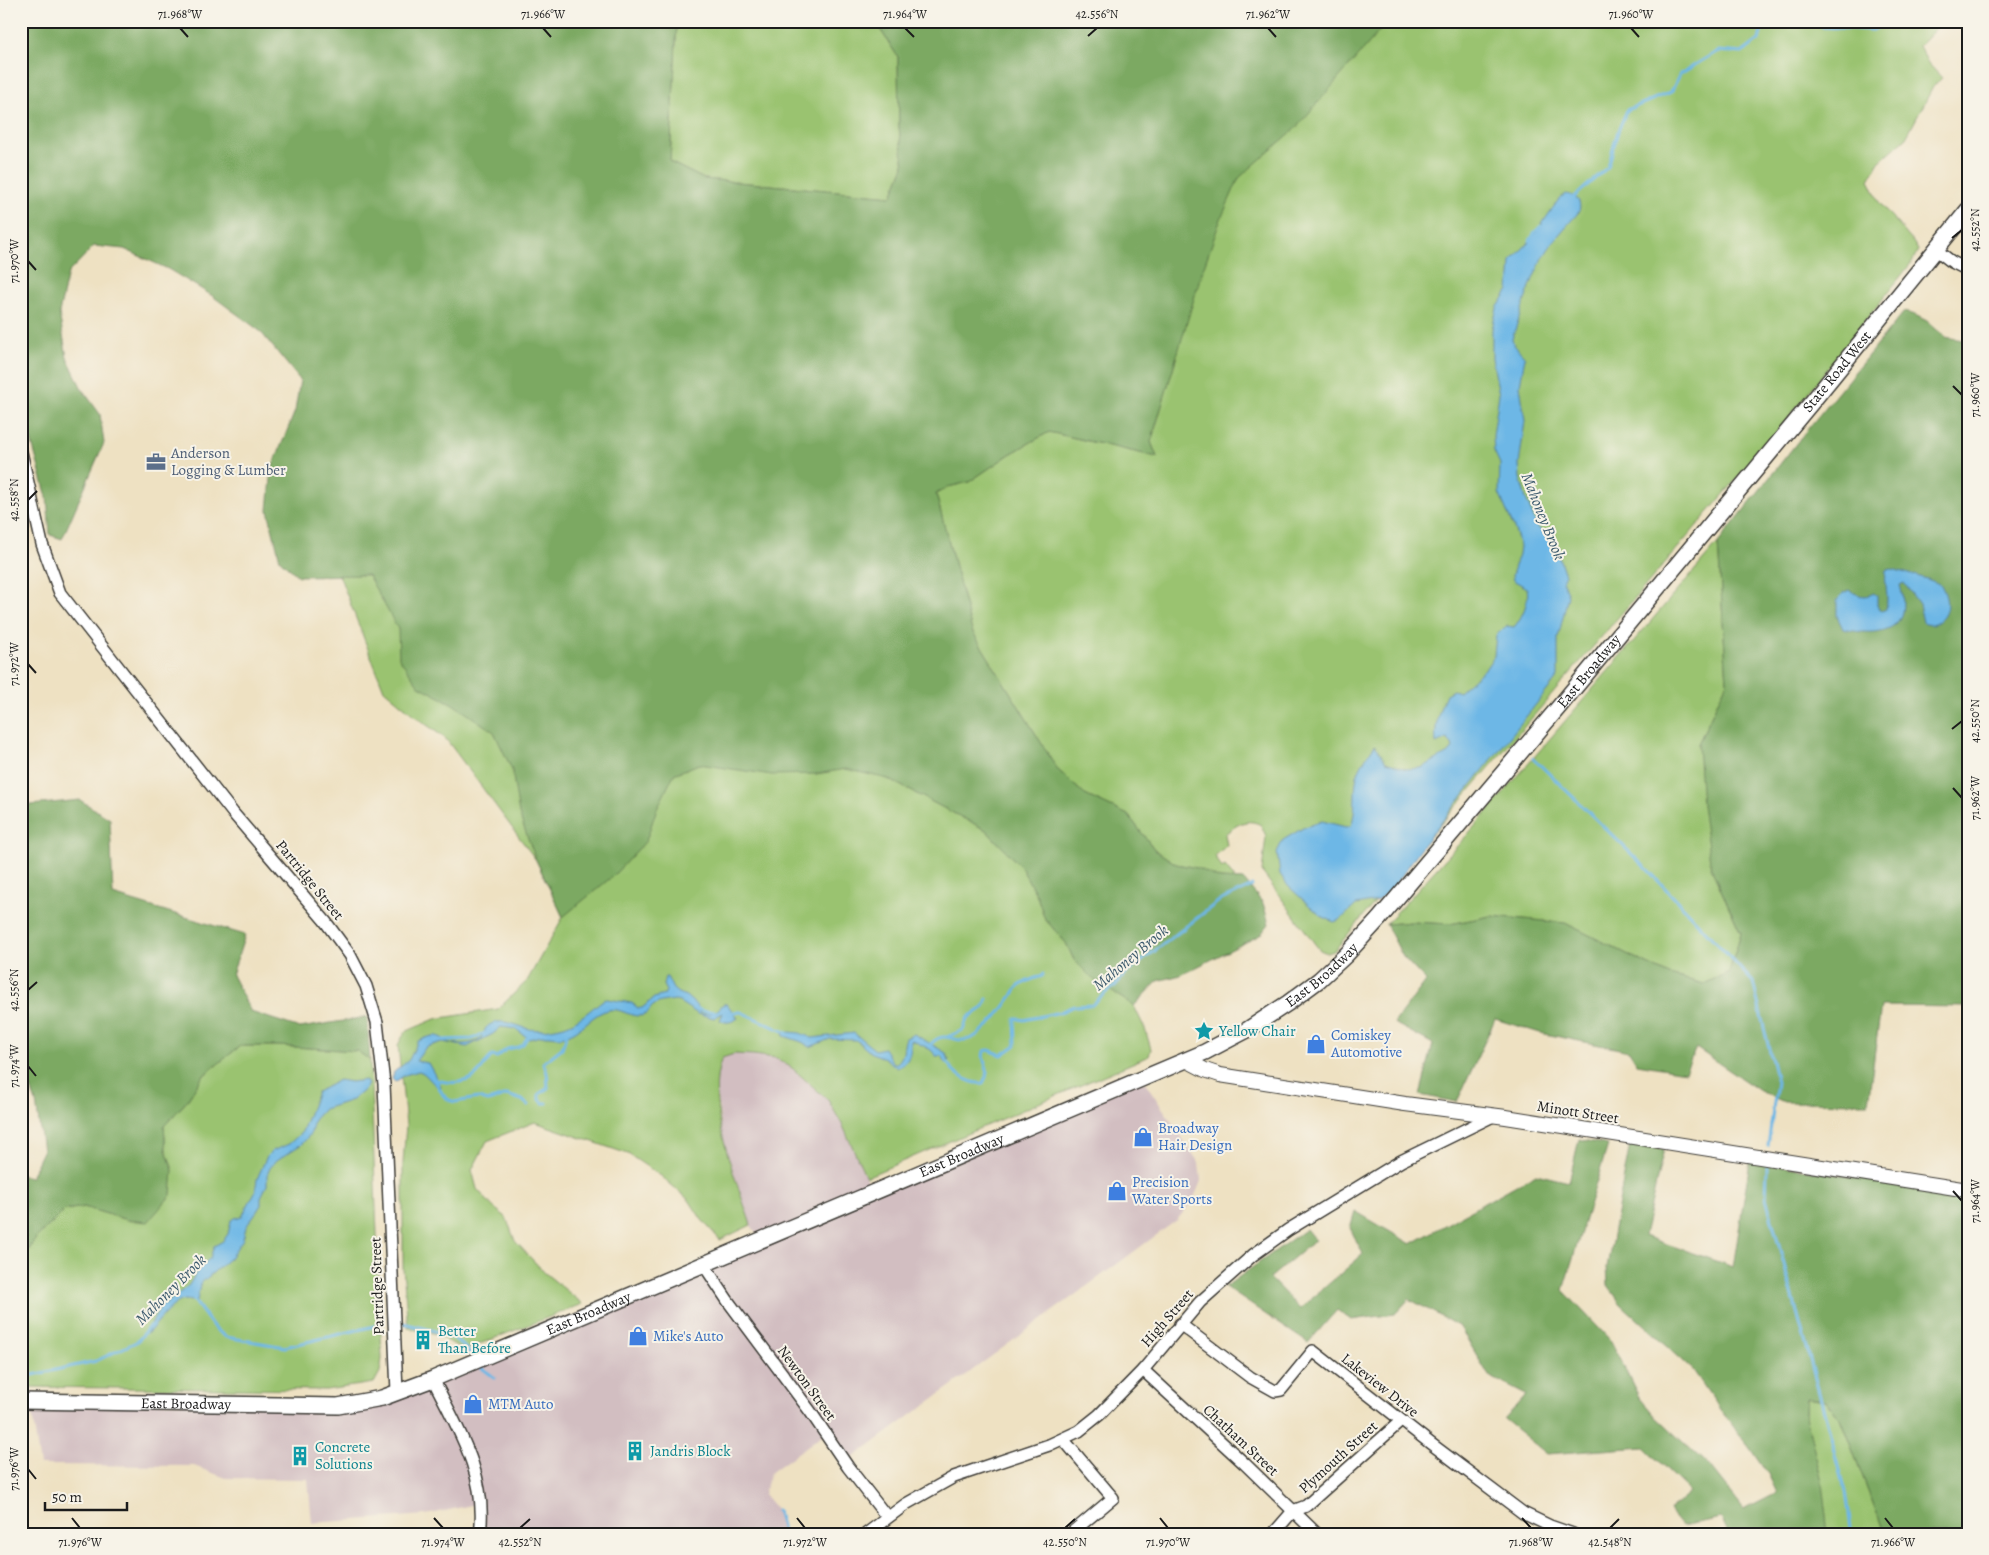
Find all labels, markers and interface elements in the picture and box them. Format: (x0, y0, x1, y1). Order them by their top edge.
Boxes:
text: 71.968°W (158, 6, 203, 22)
text: 71.966°W (521, 6, 566, 22)
text: 71.964°W (883, 6, 928, 22)
text: 42.556°N (1076, 6, 1119, 22)
text: 71.962°W (1246, 6, 1291, 22)
text: 71.960°W (1608, 6, 1654, 22)
text: 42.552°N (1967, 208, 1983, 252)
text: 71.970°W (6, 238, 22, 283)
street label: State Road West (1798, 327, 1876, 416)
text: 71.960°W (1967, 372, 1983, 418)
place label: Anderson Logging & Lumber (170, 443, 286, 480)
office icon: Anderson Logging & Lumber (145, 451, 167, 473)
water label: Mahoney Brook (1516, 469, 1571, 563)
text: 42.558°N (6, 478, 22, 522)
street label: East Broadway (1552, 630, 1625, 712)
text: 71.972°W (6, 641, 22, 686)
text: 42.550°N (1967, 699, 1983, 743)
text: 71.962°W (1967, 775, 1983, 820)
street label: Partridge Street (271, 836, 349, 924)
water label: Mahoney Brook (1088, 920, 1173, 996)
street label: East Broadway (1281, 938, 1363, 1012)
text: 42.556°N (6, 968, 22, 1011)
place icon: Yellow Chair (1193, 1020, 1215, 1042)
place label: Yellow Chair (1218, 1021, 1296, 1041)
place label: Comiskey Automotive (1330, 1025, 1403, 1062)
shop icon: Comiskey Automotive (1305, 1033, 1327, 1055)
text: 71.974°W (6, 1043, 22, 1088)
street label: Minott Street (1536, 1096, 1620, 1128)
place label: Broadway Hair Design (1158, 1118, 1232, 1155)
shop icon: Broadway Hair Design (1132, 1126, 1154, 1148)
street label: East Broadway (916, 1128, 1007, 1182)
place label: Precision Water Sports (1131, 1172, 1212, 1209)
text: 71.964°W (1967, 1178, 1983, 1223)
shop icon: Precision Water Sports (1106, 1180, 1128, 1202)
street label: Partridge Street (365, 1237, 389, 1335)
water label: Mahoney Brook (130, 1249, 211, 1330)
street label: High Street (1136, 1285, 1198, 1351)
street label: East Broadway (543, 1286, 634, 1340)
place label: Better Than Before (438, 1321, 511, 1358)
shop icon: Mike's Auto (627, 1325, 649, 1347)
place label: Mike's Auto (653, 1326, 724, 1346)
building icon: Better Than Before (412, 1329, 434, 1351)
street label: Newton Street (773, 1341, 841, 1425)
street label: Lakeview Drive (1337, 1348, 1423, 1422)
street label: East Broadway (141, 1393, 232, 1414)
shop icon: MTM Auto (462, 1393, 484, 1415)
place label: MTM Auto (488, 1394, 553, 1414)
street label: Chatham Street (1199, 1400, 1283, 1480)
street label: Plymouth Street (1294, 1416, 1382, 1498)
place label: Concrete Solutions (315, 1437, 373, 1474)
building icon: Jandris Block (624, 1440, 646, 1462)
place label: Jandris Block (650, 1441, 731, 1461)
building icon: Concrete Solutions (289, 1445, 311, 1467)
text: 71.976°W (6, 1446, 22, 1491)
scale bar (45, 1480, 128, 1512)
text: 50 m (52, 1487, 82, 1507)
text: 71.976°W (58, 1534, 103, 1550)
text: 71.974°W (421, 1534, 466, 1550)
text: 42.552°N (498, 1534, 542, 1550)
text: 71.972°W (783, 1534, 828, 1550)
text: 42.550°N (1043, 1534, 1087, 1550)
text: 71.970°W (1146, 1534, 1191, 1550)
text: 71.968°W (1509, 1534, 1554, 1550)
text: 42.548°N (1588, 1534, 1632, 1550)
text: 71.966°W (1871, 1534, 1916, 1550)

